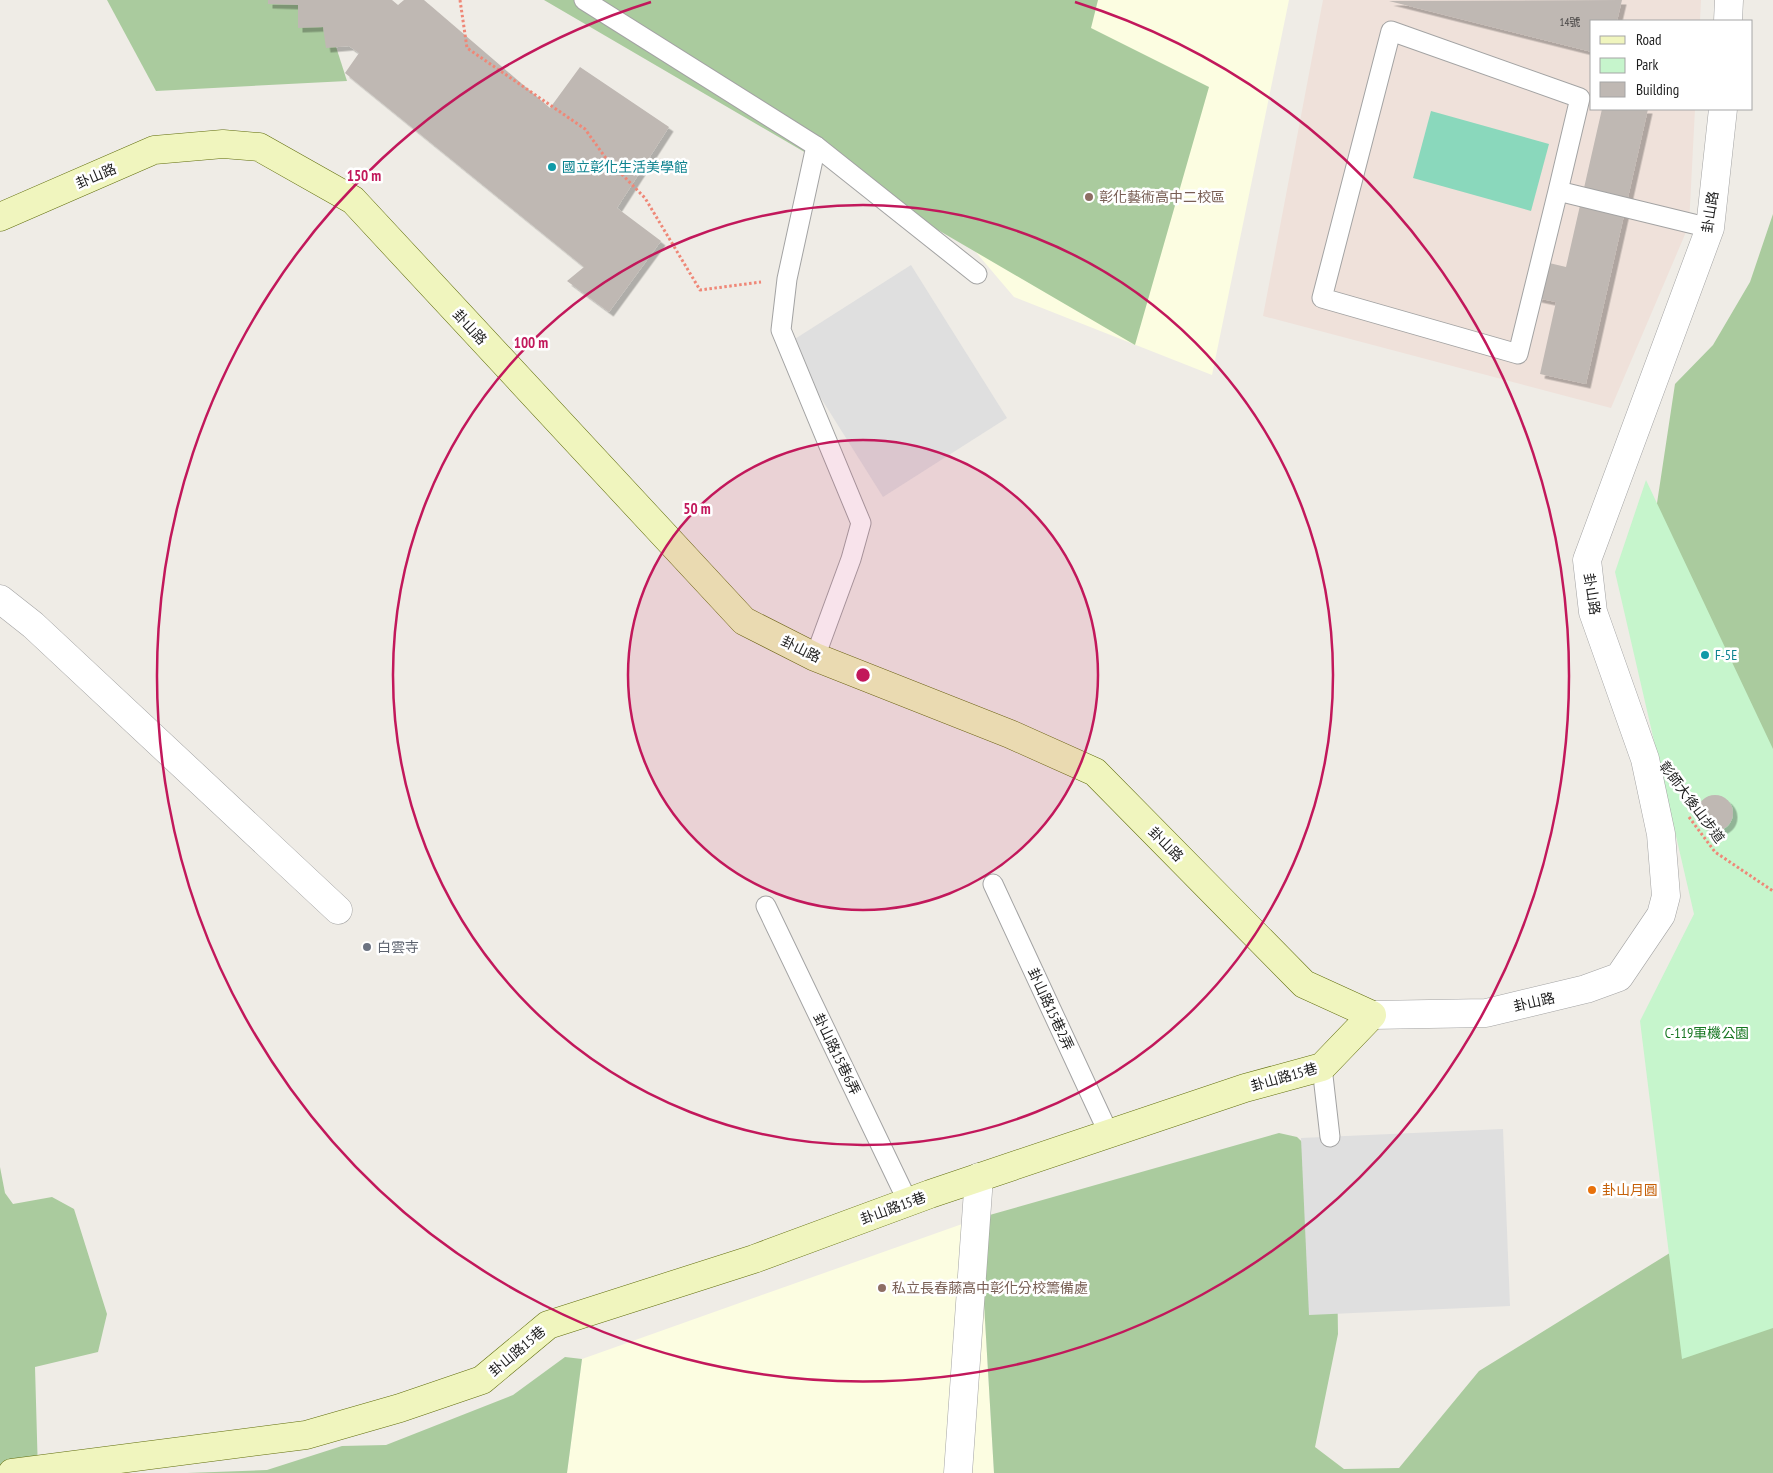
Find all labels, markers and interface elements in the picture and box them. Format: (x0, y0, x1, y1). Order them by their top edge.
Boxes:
house number: 14號 (1560, 15, 1580, 29)
legend (1590, 20, 1753, 110)
text: Road (1636, 30, 1662, 49)
text: Park (1636, 55, 1658, 74)
text: Building (1636, 80, 1679, 99)
place label: 國立彰化生活美學館 (562, 158, 688, 176)
street label: 卦山路 (73, 160, 119, 192)
marker: 國立彰化生活美學館 (546, 161, 558, 173)
text: 150 m (347, 166, 381, 185)
place label: 彰化藝術高中二校區 (1099, 188, 1225, 206)
street label: 卦山路 (1698, 190, 1722, 234)
marker: 彰化藝術高中二校區 (1083, 191, 1095, 203)
street label: 卦山路 (449, 306, 491, 348)
text: 100 m (514, 333, 548, 352)
text: 50 m (683, 499, 711, 518)
street label: 卦山路 (1580, 572, 1604, 616)
street label: 卦山路 (778, 632, 824, 666)
place label: F-5E (1715, 646, 1737, 664)
marker: F-5E (1699, 649, 1711, 661)
centre of rings (854, 666, 872, 684)
street label: 彰師大後山步道 (1655, 757, 1729, 847)
street label: 卦山路 (1145, 823, 1187, 865)
place label: 白雲寺 (377, 938, 419, 956)
marker: 白雲寺 (361, 941, 373, 953)
street label: 卦山路15巷2弄 (1024, 965, 1078, 1053)
street label: 卦山路 (1512, 989, 1556, 1015)
street label: 卦山路15巷6弄 (809, 1010, 865, 1098)
park label: C-119軍機公園 (1665, 1024, 1749, 1042)
street label: 卦山路15巷 (1249, 1059, 1319, 1095)
place label: 卦山月圓 (1602, 1181, 1658, 1199)
marker: 卦山月圓 (1586, 1184, 1598, 1196)
street label: 卦山路15巷 (858, 1188, 928, 1228)
place label: 私立長春藤高中彰化分校籌備處 (892, 1279, 1088, 1297)
marker: 私立長春藤高中彰化分校籌備處 (876, 1282, 888, 1294)
street label: 卦山路15巷 (485, 1322, 549, 1380)

